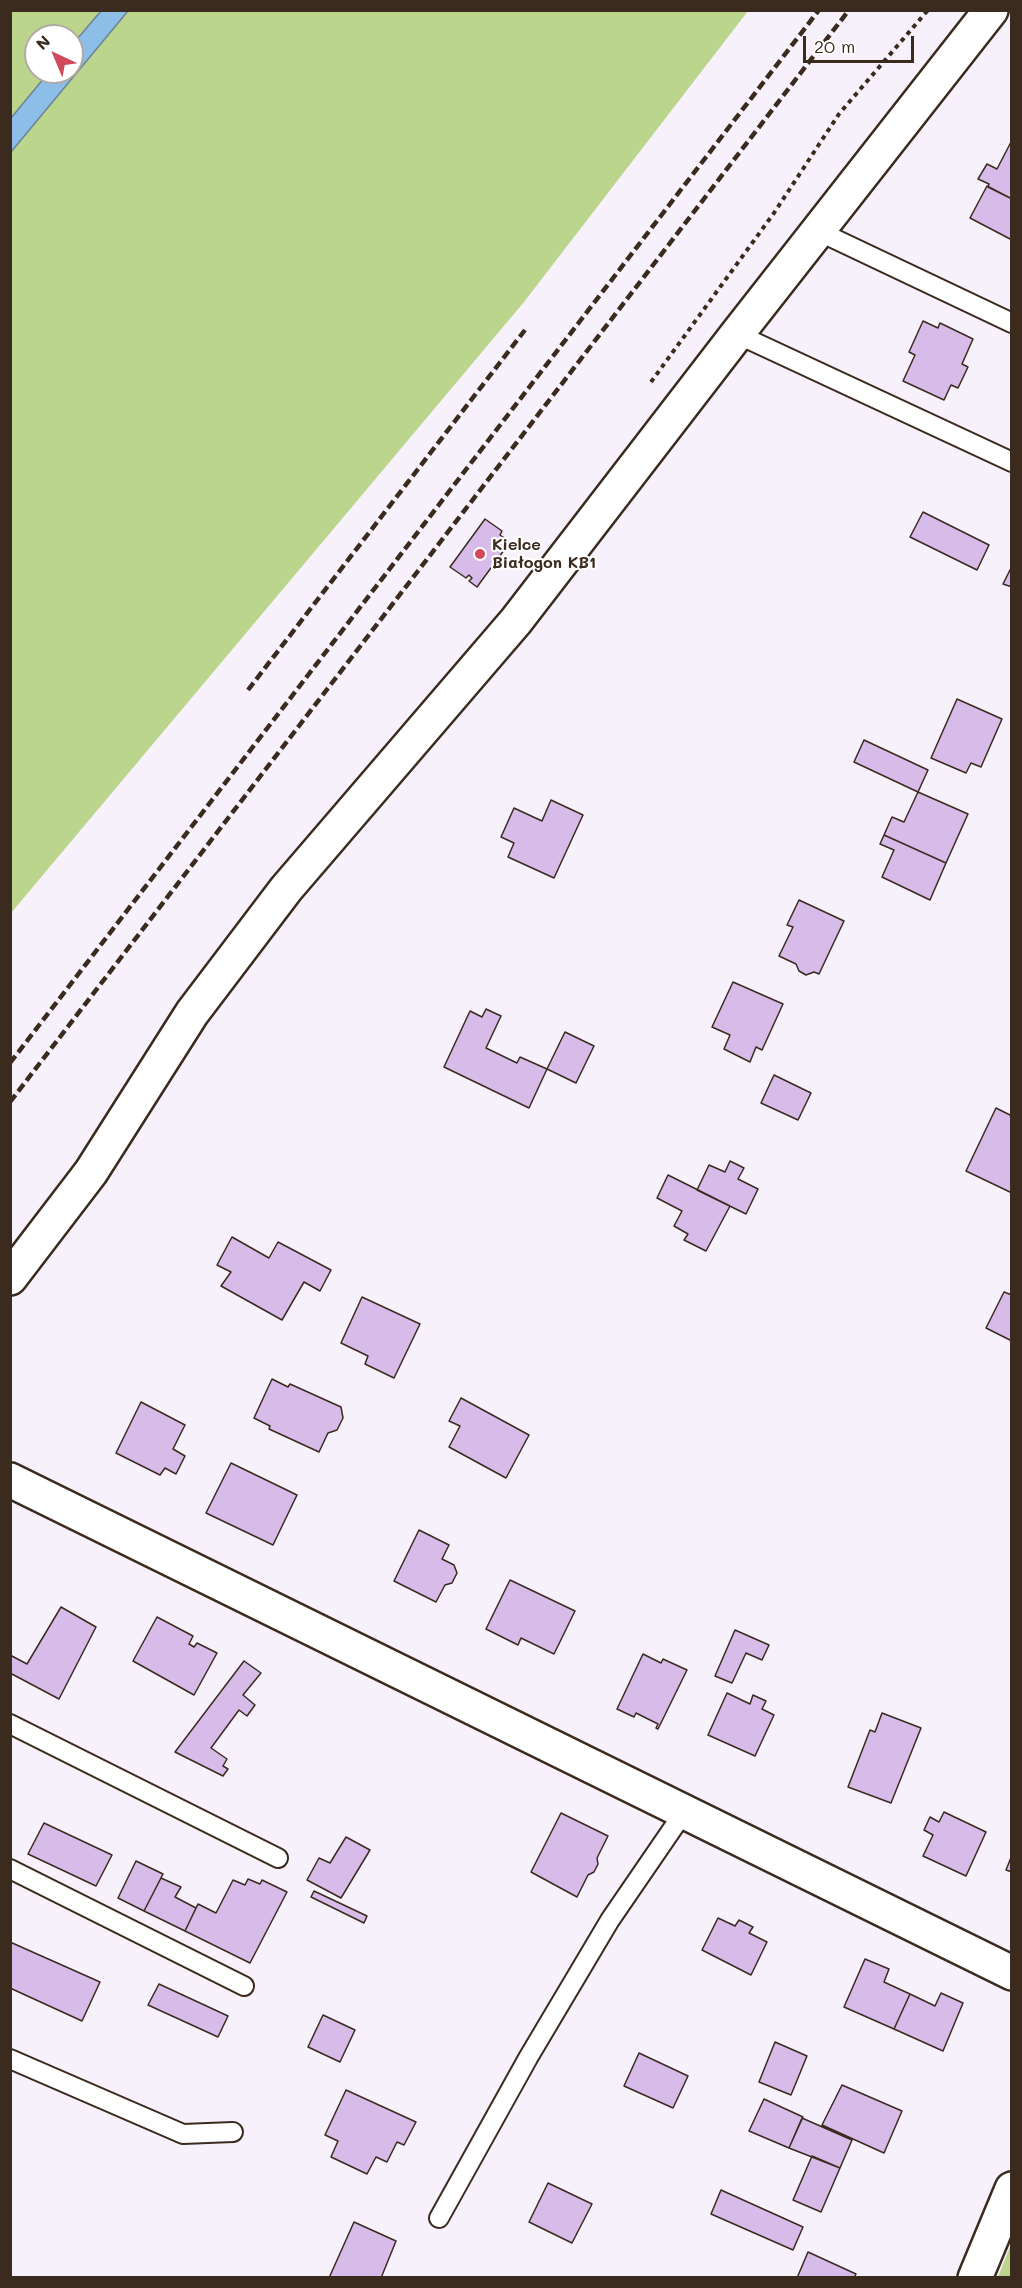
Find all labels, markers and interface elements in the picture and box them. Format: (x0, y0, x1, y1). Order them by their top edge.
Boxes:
north arrow (24, 24, 84, 84)
scale bar (806, 24, 917, 62)
text: N (31, 30, 54, 54)
text: 20 m (814, 34, 855, 58)
place label: Kielce Białogon KB1 (492, 535, 596, 573)
marker: Kielce Białogon KB1 (473, 547, 487, 561)

